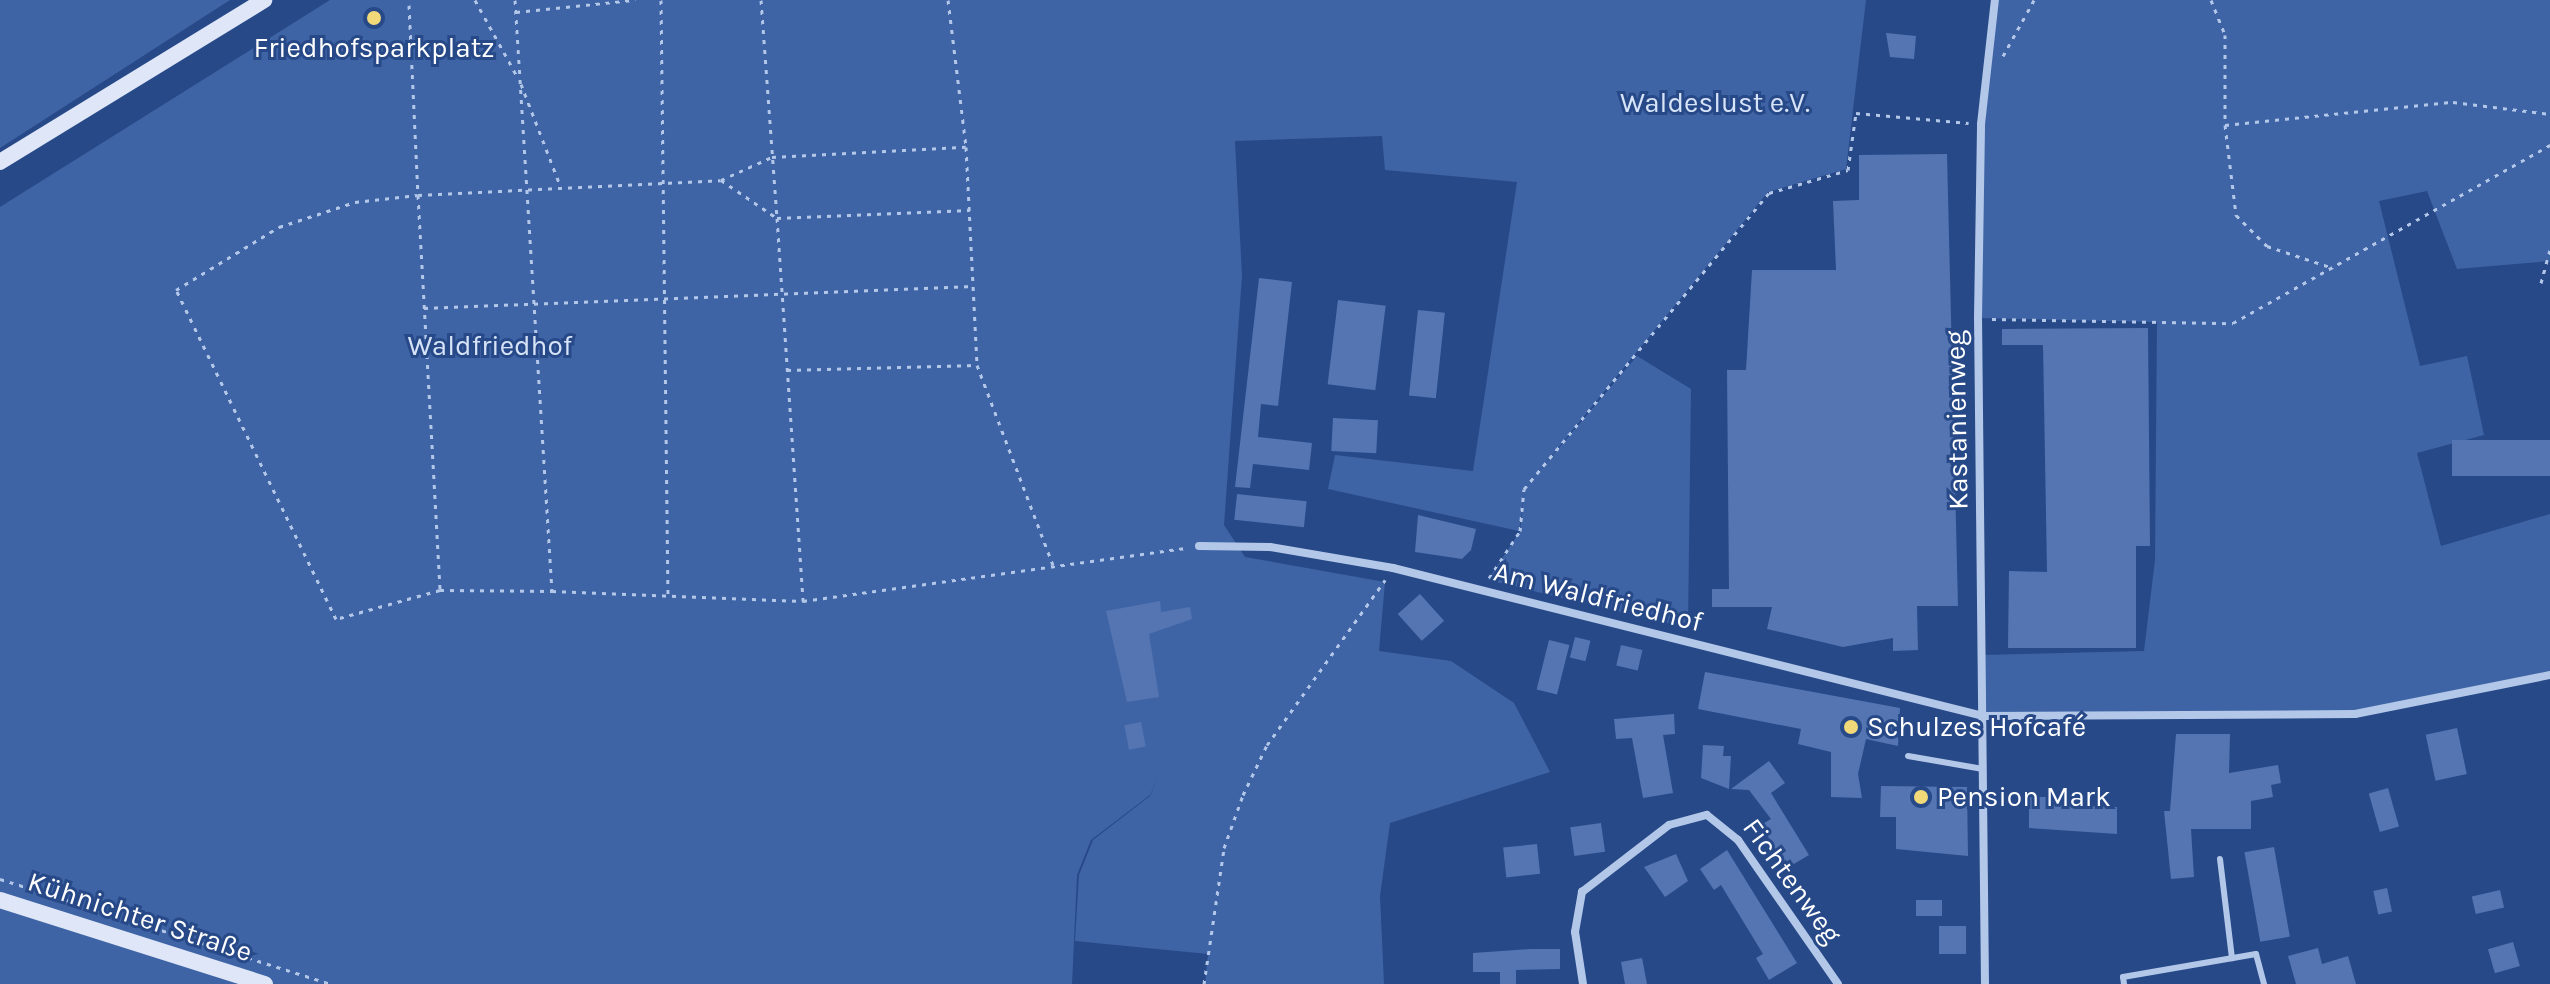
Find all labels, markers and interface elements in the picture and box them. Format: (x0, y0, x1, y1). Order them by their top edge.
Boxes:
marker: Friedhofsparkplatz (365, 9, 383, 27)
place label: Friedhofsparkplatz (253, 31, 495, 65)
park label: Waldeslust e.V. (1620, 86, 1810, 120)
park label: Waldfriedhof (408, 329, 572, 363)
street label: Kastanienweg (1939, 330, 1975, 510)
street label: Am Waldfriedhof (1490, 555, 1706, 639)
place label: Schulzes Hofcafé (1867, 710, 2086, 744)
marker: Schulzes Hofcafé (1842, 718, 1860, 736)
place label: Pension Mark (1937, 780, 2111, 814)
marker: Pension Mark (1912, 788, 1930, 806)
street label: Fichtenweg (1735, 812, 1849, 950)
street label: Kühnichter Straße (24, 865, 256, 969)

